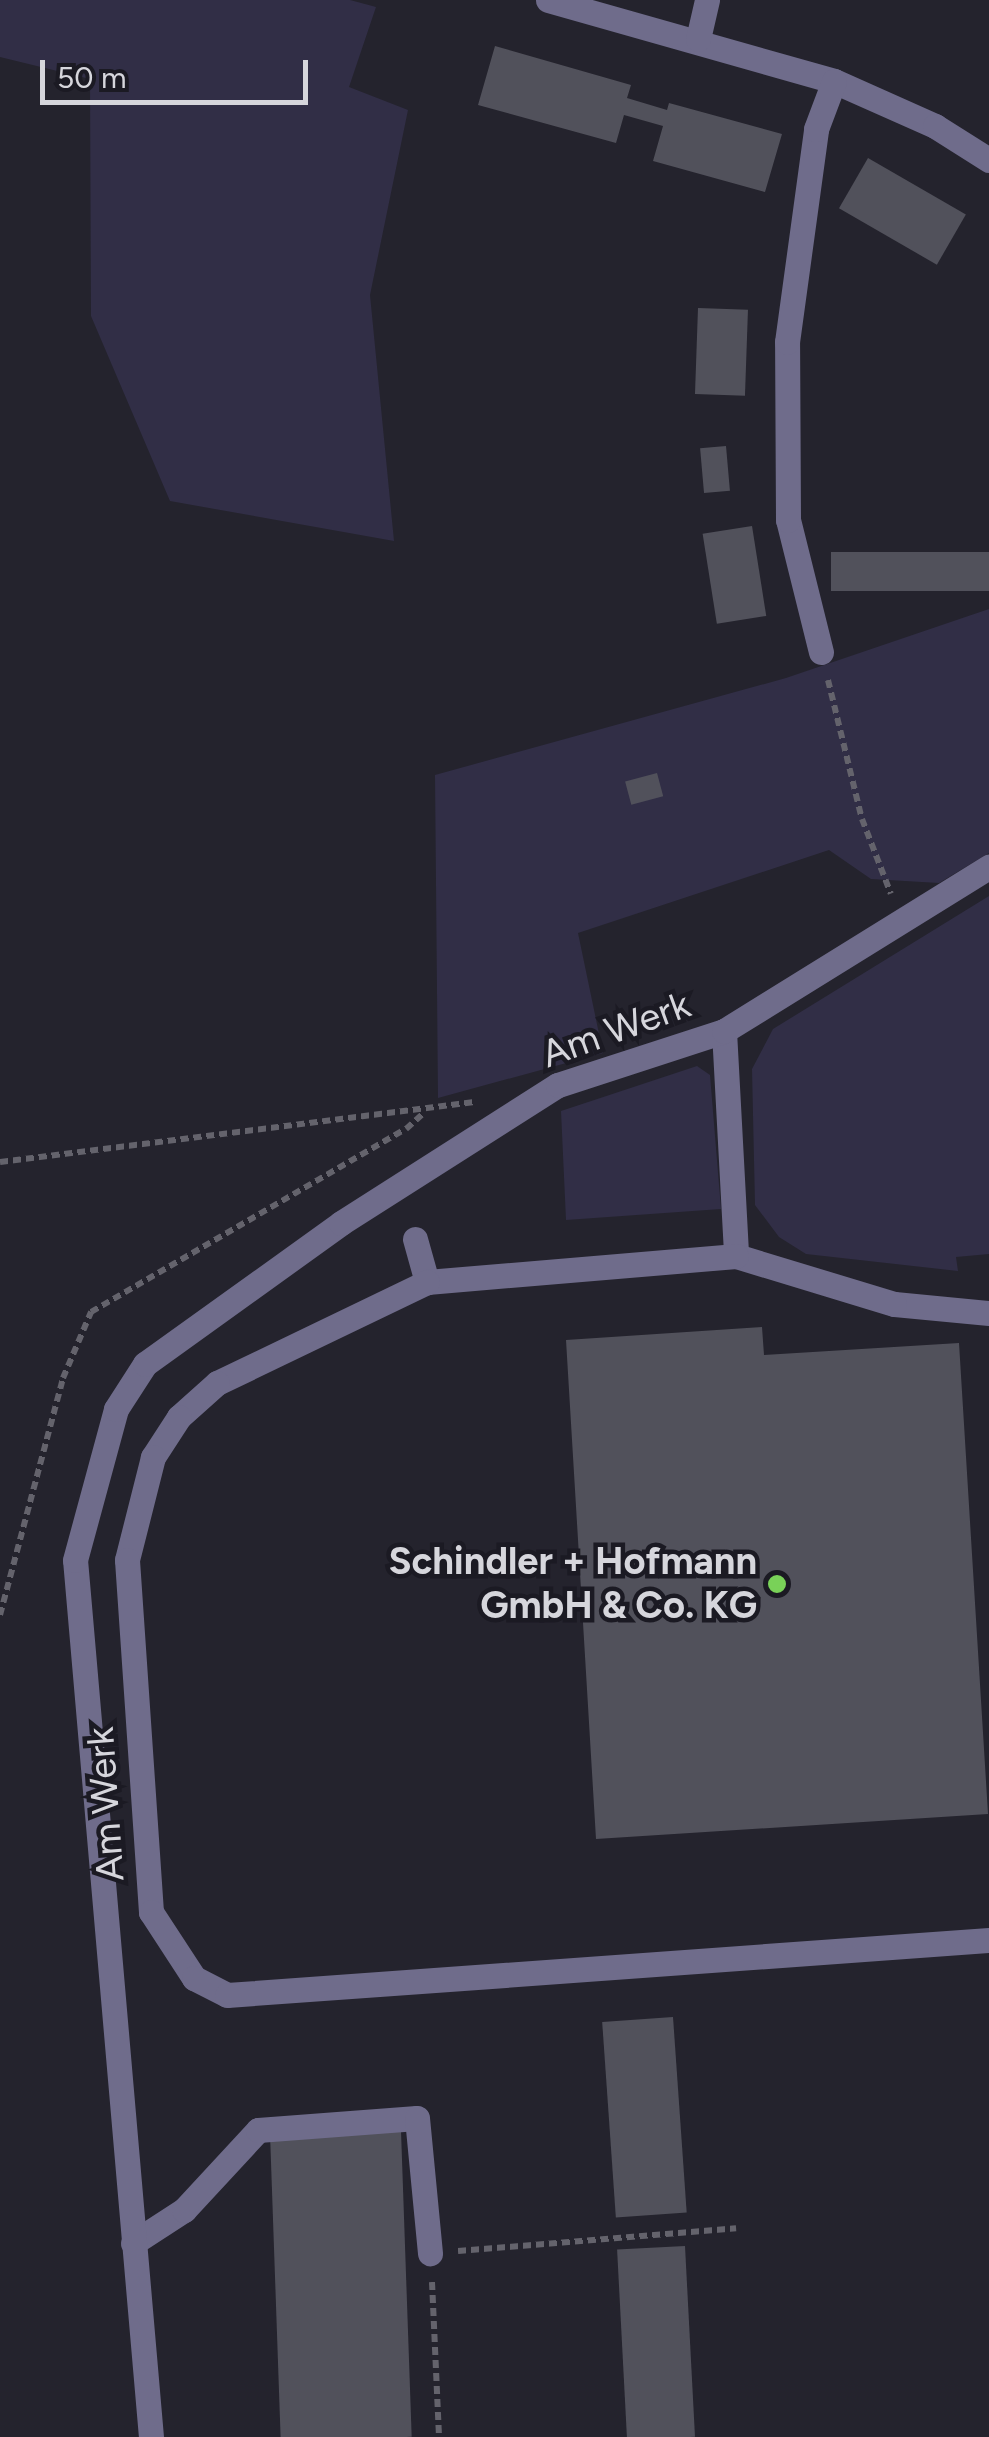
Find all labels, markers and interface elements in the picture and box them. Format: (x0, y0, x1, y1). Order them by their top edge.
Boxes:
scale bar (45, 40, 312, 102)
text: 50 m (57, 59, 126, 96)
street label: Am Werk (536, 982, 696, 1078)
place label: Schindler + Hofmann GmbH & Co. KG (388, 1539, 757, 1628)
marker: Schindler + Hofmann GmbH & Co. KG (766, 1573, 788, 1595)
street label: Am Werk (78, 1725, 134, 1883)

